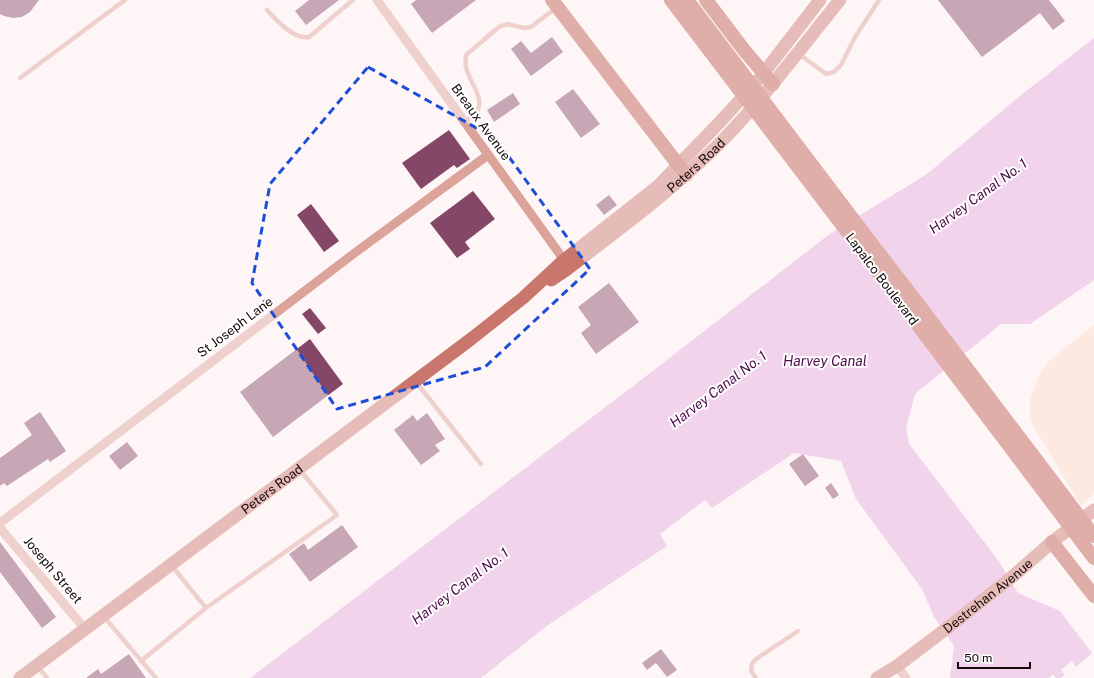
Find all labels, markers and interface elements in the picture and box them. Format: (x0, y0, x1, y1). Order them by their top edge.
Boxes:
street label: Breaux Avenue (448, 81, 514, 163)
street label: Peters Road (664, 135, 728, 195)
water label: Harvey Canal No. 1 (926, 155, 1030, 237)
street label: Lapalco Boulevard (843, 230, 921, 328)
street label: St Joseph Lane (194, 294, 276, 360)
water label: Harvey Canal No. 1 (666, 347, 770, 431)
water label: Harvey Canal (783, 353, 867, 369)
street label: Peters Road (238, 461, 306, 517)
street label: Joseph Street (21, 534, 85, 606)
water label: Harvey Canal No. 1 (408, 544, 512, 628)
street label: Destrehan Avenue (940, 555, 1035, 636)
scale bar (958, 644, 1030, 670)
text: 50 m (964, 651, 992, 665)

